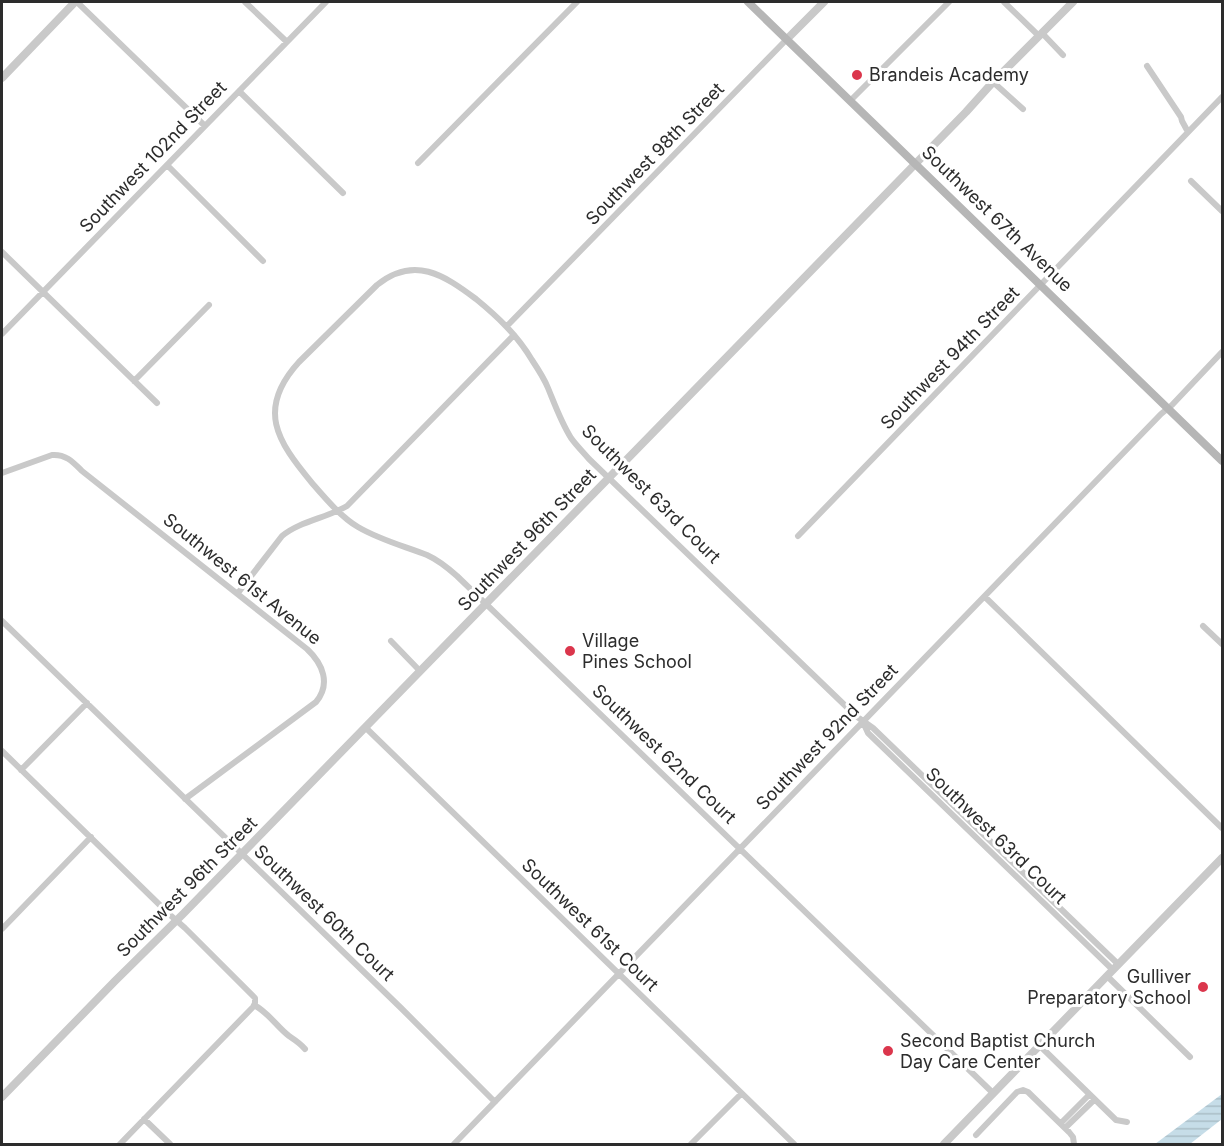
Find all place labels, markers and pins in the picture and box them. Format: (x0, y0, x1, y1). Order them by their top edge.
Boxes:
place label: Brandeis Academy (869, 64, 1029, 85)
marker: Brandeis Academy (850, 68, 864, 82)
place label: Village Pines School (582, 630, 692, 672)
marker: Village Pines School (563, 644, 577, 658)
place label: Gulliver Preparatory School (1027, 966, 1191, 1008)
marker: Gulliver Preparatory School (1196, 980, 1210, 994)
place label: Second Baptist Church Day Care Center (900, 1030, 1095, 1072)
marker: Second Baptist Church Day Care Center (881, 1044, 895, 1058)

